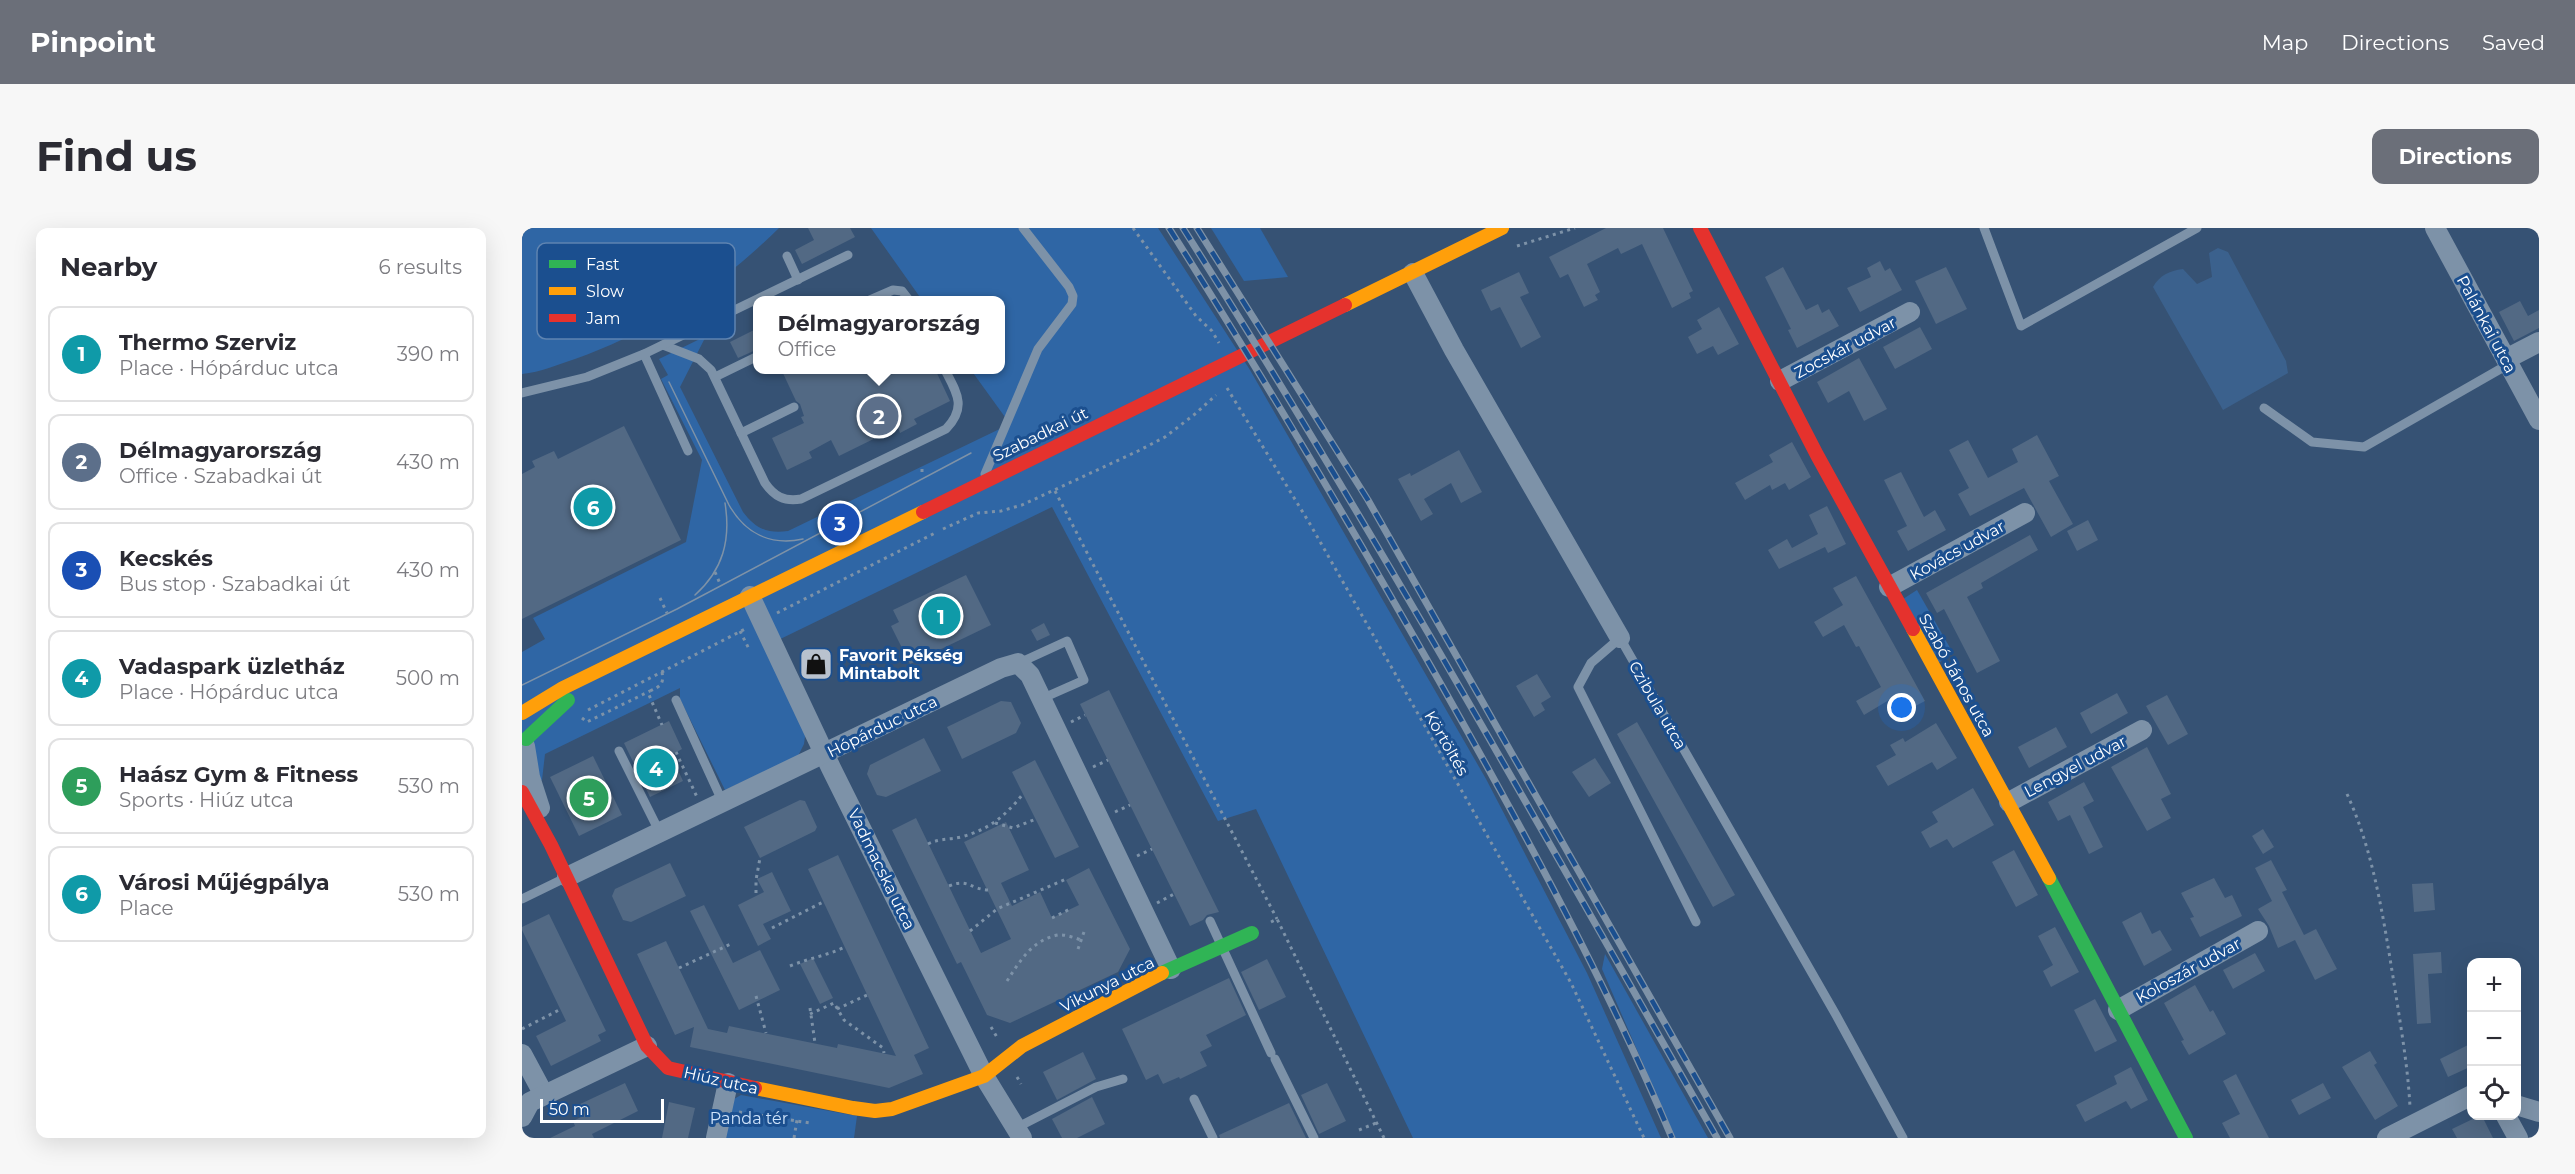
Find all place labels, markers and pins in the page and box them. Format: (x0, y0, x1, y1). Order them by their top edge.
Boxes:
pin: 2 (860, 394, 898, 438)
pin: 6 (574, 484, 612, 530)
pin: 3 (820, 500, 860, 546)
pin: 1 (922, 594, 960, 638)
shop icon: Favorit Pékség Mintabolt (798, 646, 834, 682)
place label: Favorit Pékség Mintabolt (839, 646, 963, 683)
pin: 4 (636, 746, 676, 790)
pin: 5 (570, 776, 608, 820)

